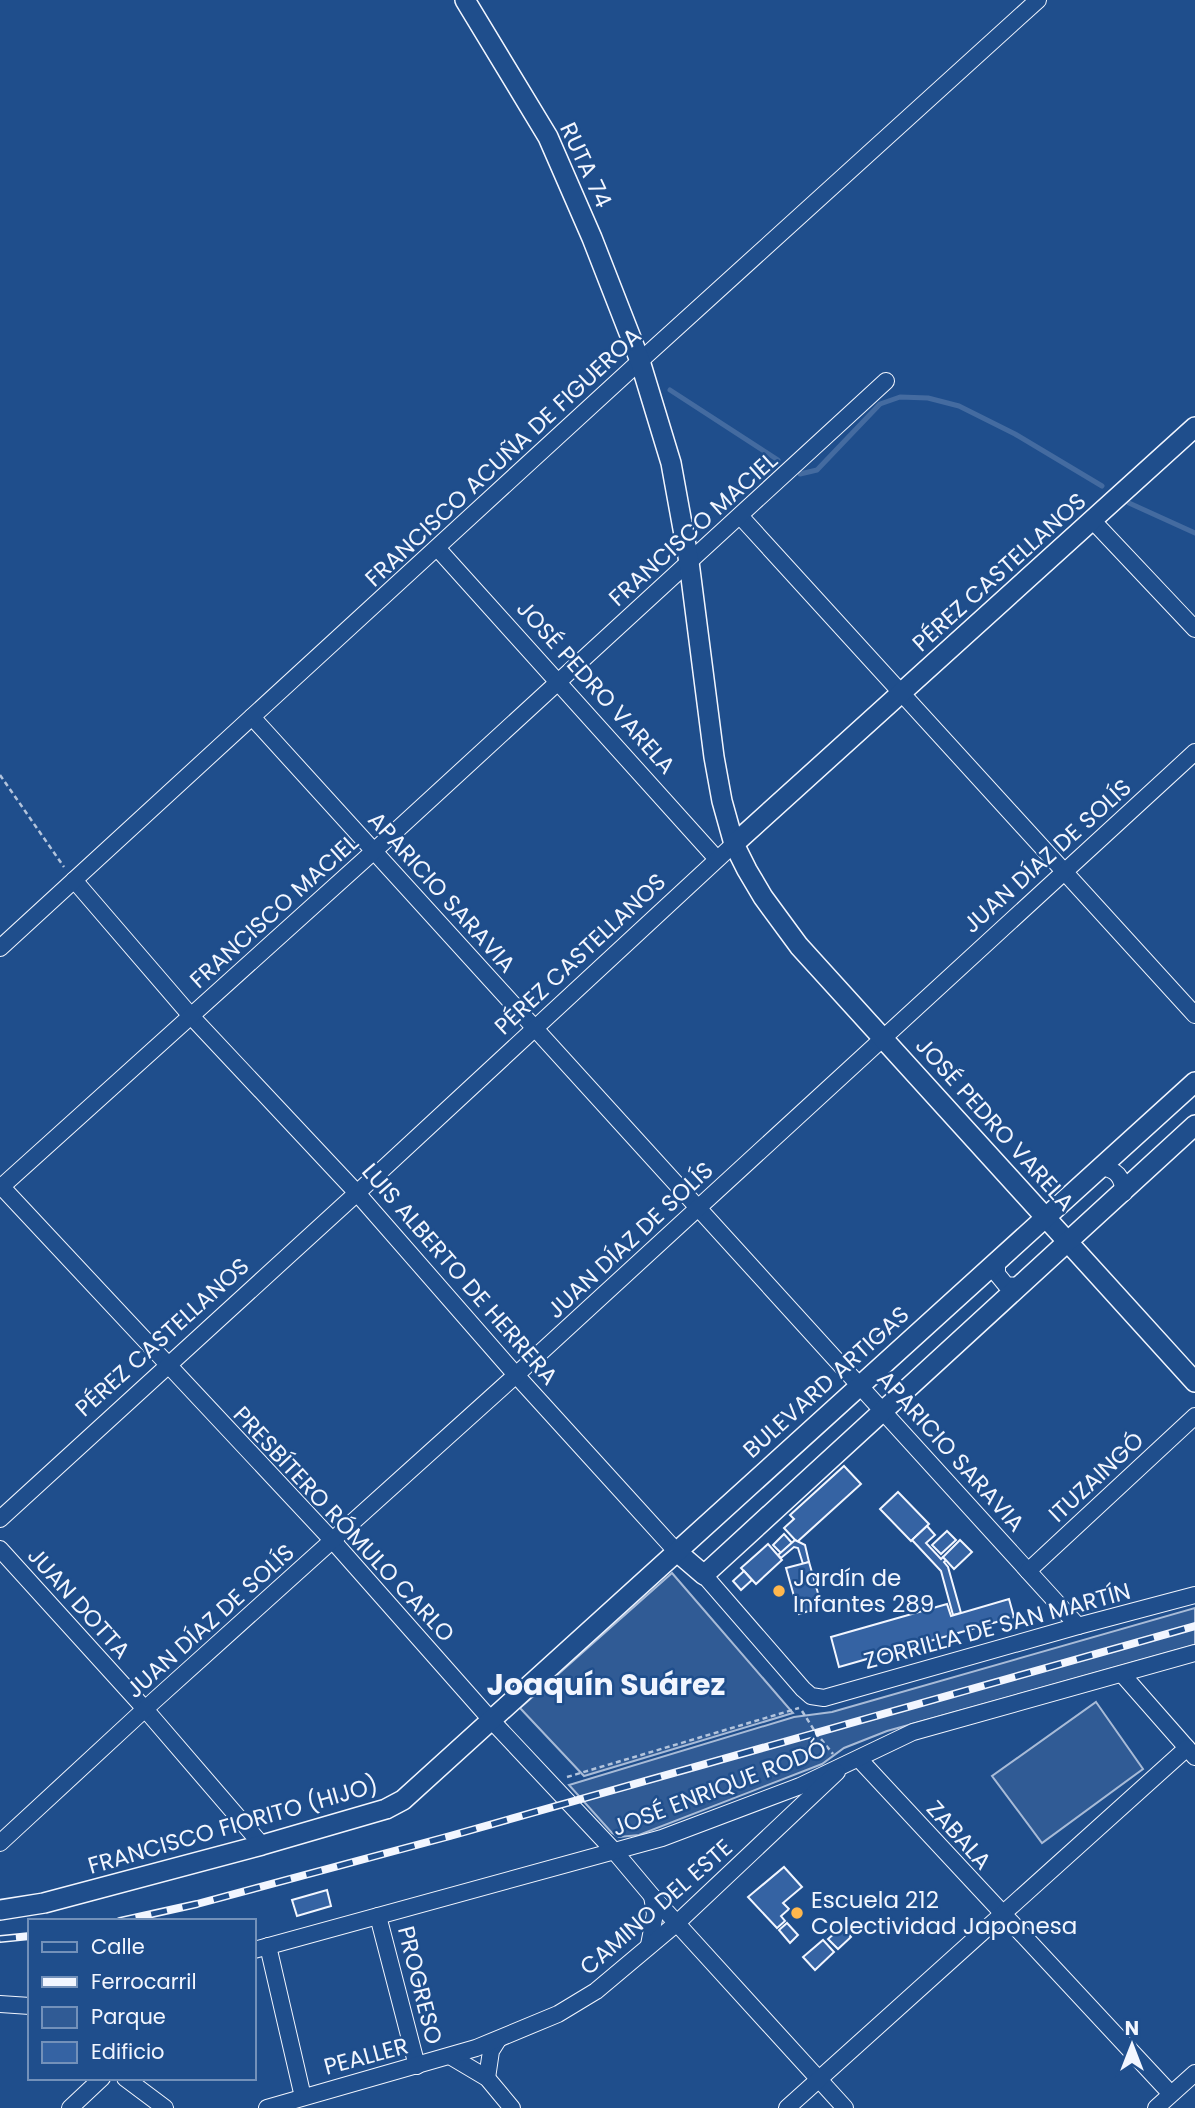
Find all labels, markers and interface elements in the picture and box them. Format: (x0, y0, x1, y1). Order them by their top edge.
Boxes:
street label: RUTA 74 (552, 117, 620, 213)
street label: FRANCISCO ACUÑA DE FIGUEROA (358, 320, 648, 594)
street label: FRANCISCO MACIEL (602, 445, 784, 613)
street label: PÉREZ CASTELLANOS (905, 485, 1093, 659)
street label: JOSÉ PEDRO VARELA (509, 593, 683, 781)
street label: JUAN DÍAZ DE SOLÍS (956, 772, 1138, 940)
street label: APARICIO SARAVIA (361, 804, 523, 980)
street label: FRANCISCO MACIEL (183, 827, 365, 995)
street label: PÉREZ CASTELLANOS (487, 866, 673, 1042)
street label: JOSÉ PEDRO VARELA (908, 1030, 1082, 1218)
street label: JUAN DÍAZ DE SOLÍS (540, 1154, 720, 1326)
street label: LUIS ALBERTO DE HERRERA (355, 1156, 565, 1392)
street label: PÉREZ CASTELLANOS (68, 1250, 256, 1424)
street label: BULEVARD ARTIGAS (736, 1299, 916, 1465)
street label: APARICIO SARAVIA (870, 1363, 1032, 1539)
street label: PRESBÍTERO RÓMULO CARLO (226, 1399, 462, 1649)
street label: ITUZAINGÓ (1041, 1425, 1151, 1529)
street label: JUAN DÍAZ DE SOLÍS (119, 1537, 301, 1705)
street label: JUAN DOTTA (20, 1540, 138, 1666)
place label: Jardín de Infantes 289 (793, 1562, 934, 1620)
street label: ZORRILLA DE SAN MARTÍN (860, 1575, 1134, 1677)
marker: Jardín de Infantes 289 (771, 1583, 787, 1599)
district label: Joaquín Suárez (487, 1663, 725, 1706)
street label: JOSÉ ENRIQUE RODÓ (607, 1732, 831, 1844)
street label: FRANCISCO FIORITO (HIJO) (84, 1768, 382, 1882)
street label: ZABALA (919, 1793, 999, 1877)
street label: CAMINO DEL ESTE (573, 1832, 739, 1982)
place label: Escuela 212 Colectividad Japonesa (811, 1884, 1077, 1942)
marker: Escuela 212 Colectividad Japonesa (789, 1905, 805, 1921)
legend (28, 1919, 256, 2080)
street label: PROGRESO (390, 1923, 450, 2047)
text: Calle (91, 1932, 145, 1961)
text: Ferrocarril (91, 1967, 197, 1996)
text: Parque (91, 2002, 166, 2031)
north arrow (1097, 2010, 1167, 2080)
text: N (1125, 2015, 1139, 2042)
street label: PEALLER (320, 2029, 412, 2083)
text: Edificio (91, 2037, 165, 2066)

